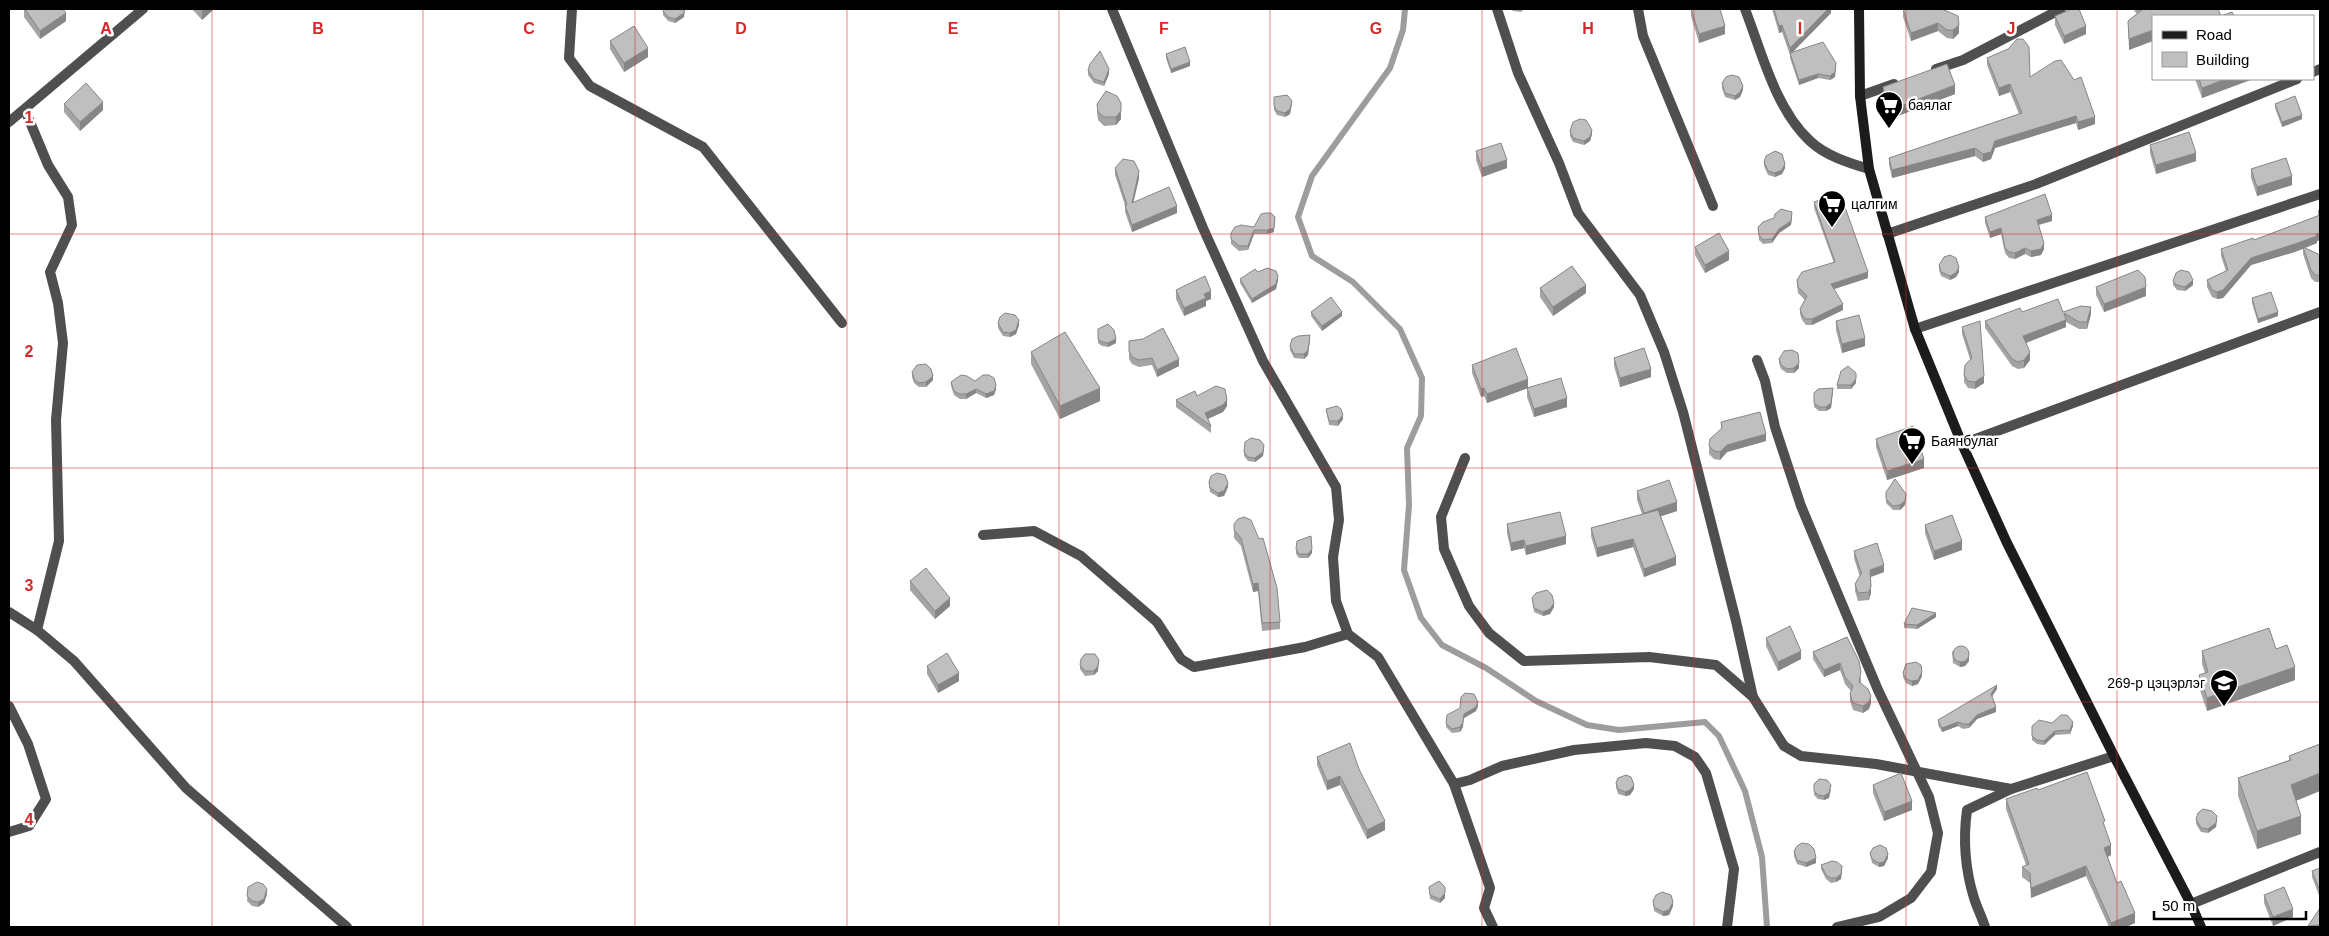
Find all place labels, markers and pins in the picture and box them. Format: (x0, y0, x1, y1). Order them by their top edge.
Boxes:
supermarket icon: баялаг (1874, 90, 1904, 129)
place label: баялаг (1908, 97, 1952, 113)
supermarket icon: цалгим (1817, 189, 1847, 228)
place label: цалгим (1851, 196, 1898, 212)
supermarket icon: Баянбулаг (1897, 426, 1927, 465)
place label: Баянбулаг (1931, 433, 1999, 449)
school or university icon: 269-р цэцэрлэг (2209, 668, 2239, 707)
place label: 269-р цэцэрлэг (2107, 675, 2205, 691)

